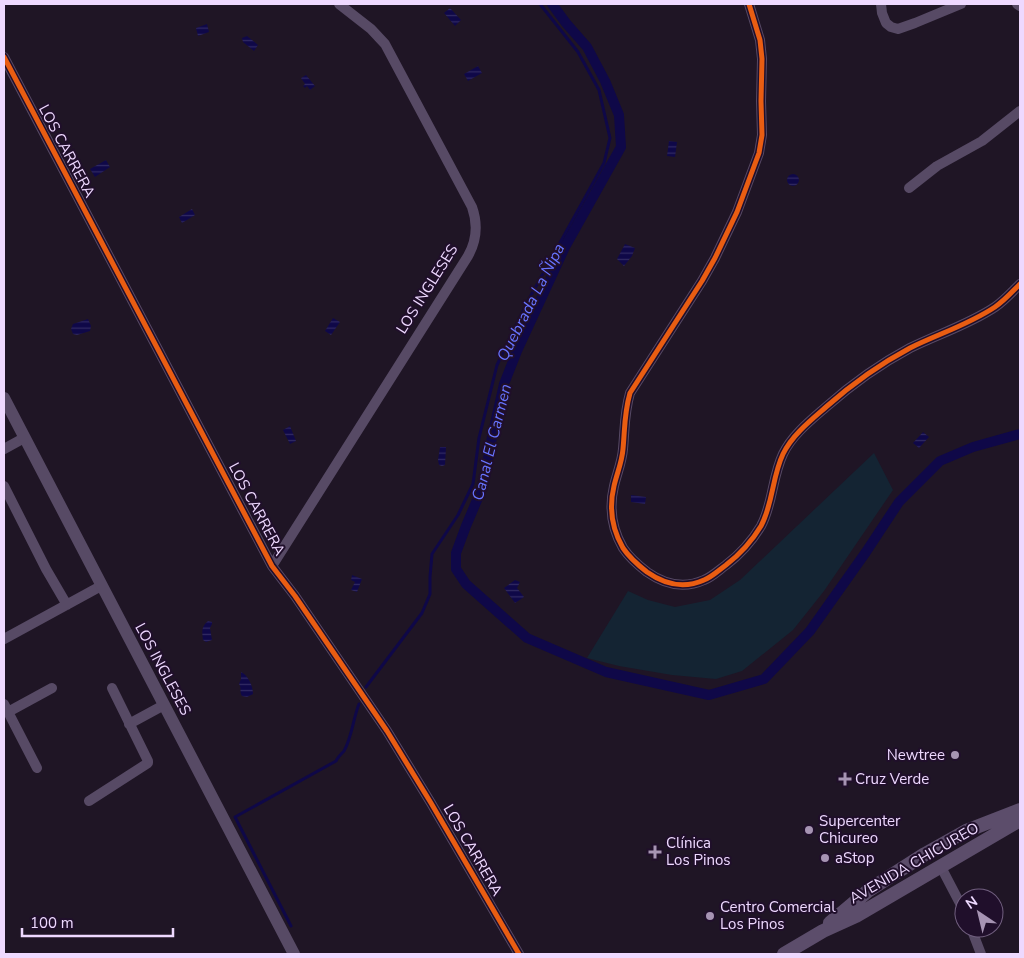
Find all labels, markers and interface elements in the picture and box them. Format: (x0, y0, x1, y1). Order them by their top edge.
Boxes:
street label: LOS CARRERA (34, 101, 100, 201)
water label: Quebrada La Ñipa (492, 240, 570, 365)
street label: LOS INGLESES (392, 241, 462, 337)
water label: Canal El Carmen (467, 382, 517, 503)
street label: LOS CARRERA (224, 459, 290, 559)
street label: LOS INGLESES (130, 619, 196, 719)
place label: Newtree (887, 745, 945, 765)
marker: Newtree (949, 749, 961, 761)
place label: Cruz Verde (855, 769, 929, 789)
marker: Cruz Verde (839, 773, 851, 785)
street label: LOS CARRERA (439, 801, 507, 899)
place label: Supercenter Chicureo (819, 811, 901, 848)
street label: AVENIDA CHICUREO (846, 819, 982, 907)
marker: Supercenter Chicureo (803, 824, 815, 836)
place label: Clínica Los Pinos (666, 833, 731, 870)
marker: Clínica Los Pinos (648, 845, 662, 859)
place label: aStop (835, 848, 875, 868)
marker: aStop (819, 852, 831, 864)
north arrow (954, 888, 1004, 938)
place label: Centro Comercial Los Pinos (720, 897, 836, 934)
scale bar (22, 906, 174, 938)
marker: Centro Comercial Los Pinos (704, 910, 716, 922)
text: 100 m (30, 913, 74, 933)

